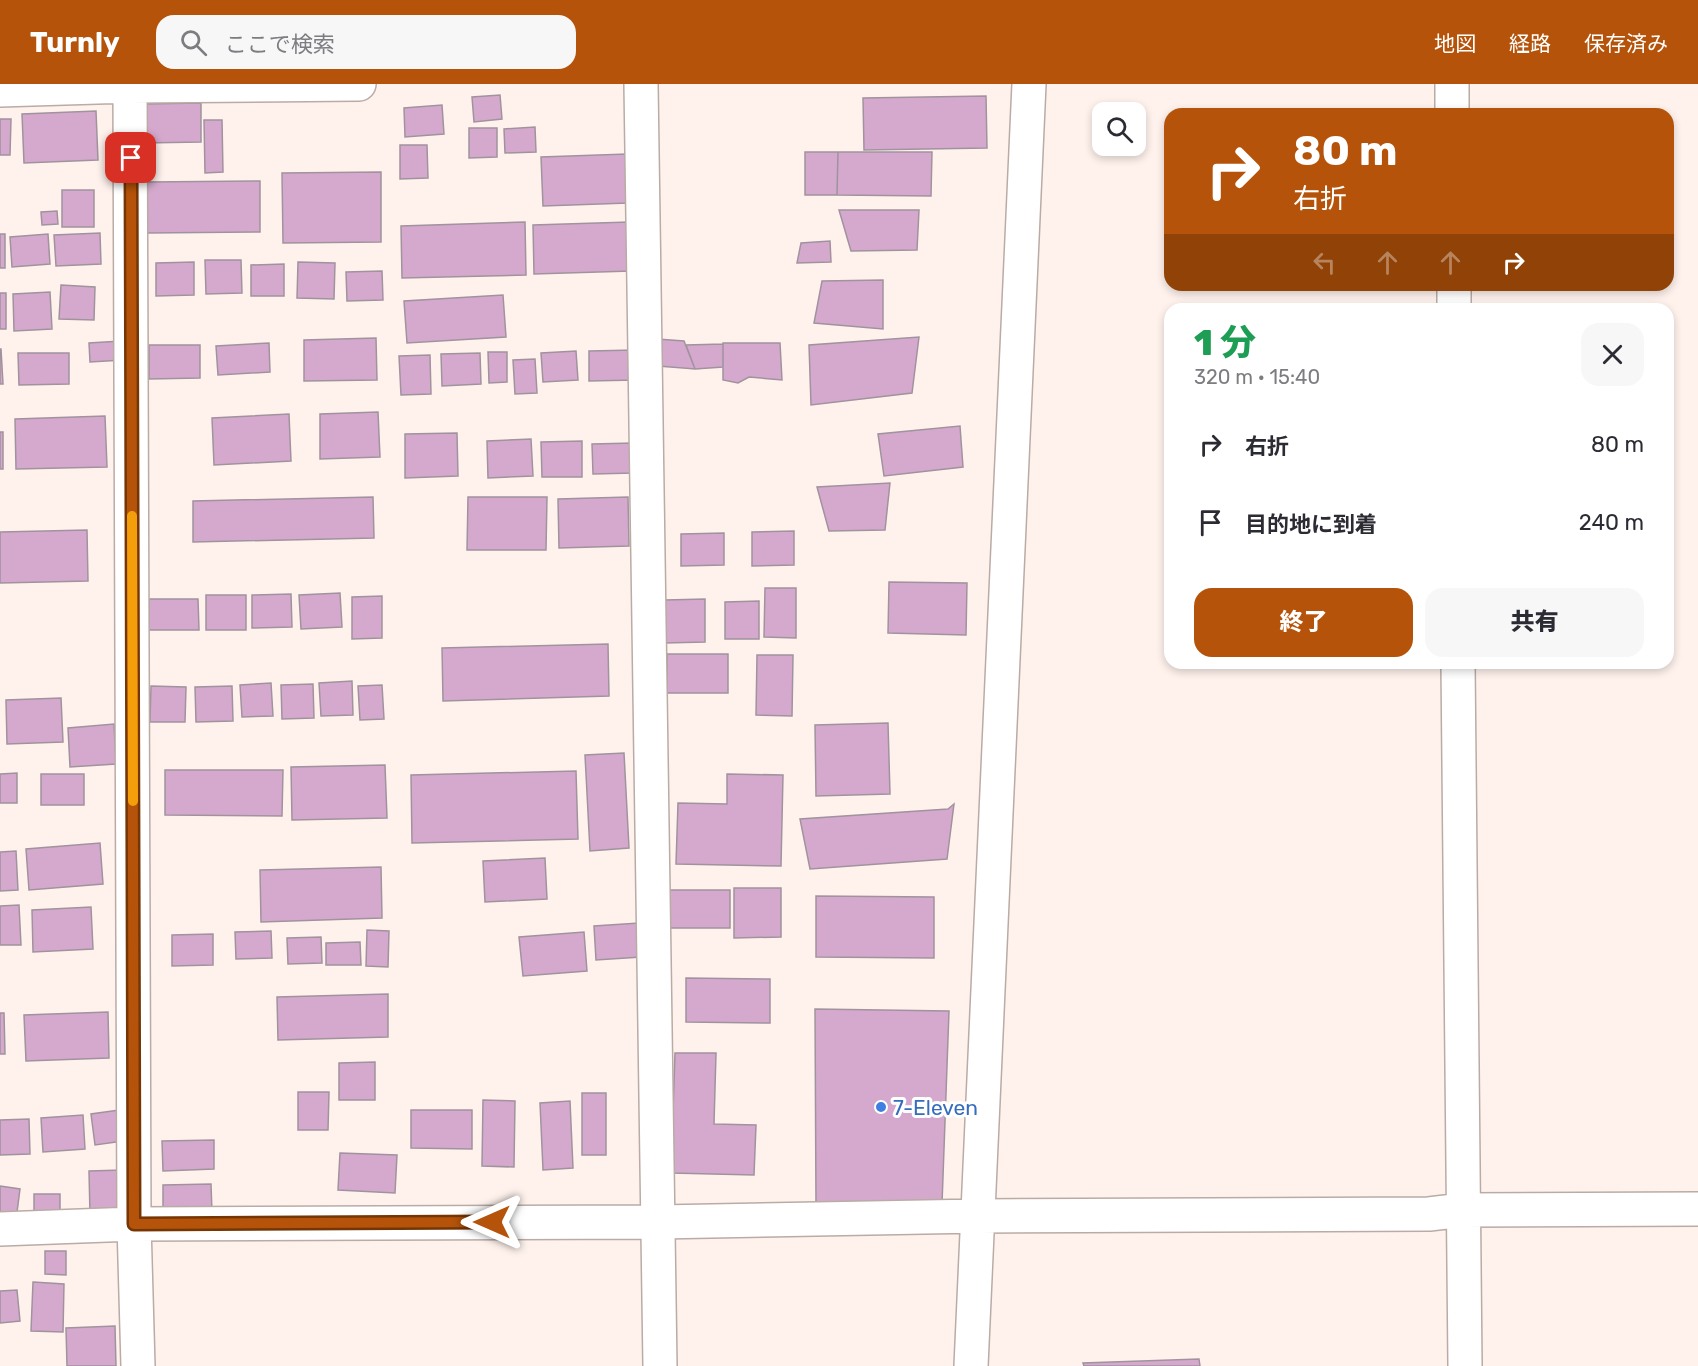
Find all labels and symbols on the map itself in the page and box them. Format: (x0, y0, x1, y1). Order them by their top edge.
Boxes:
pin (105, 132, 156, 183)
place label: 7-Eleven (893, 1095, 978, 1120)
marker: 7-Eleven (874, 1100, 888, 1114)
position arrow (460, 1190, 524, 1254)

